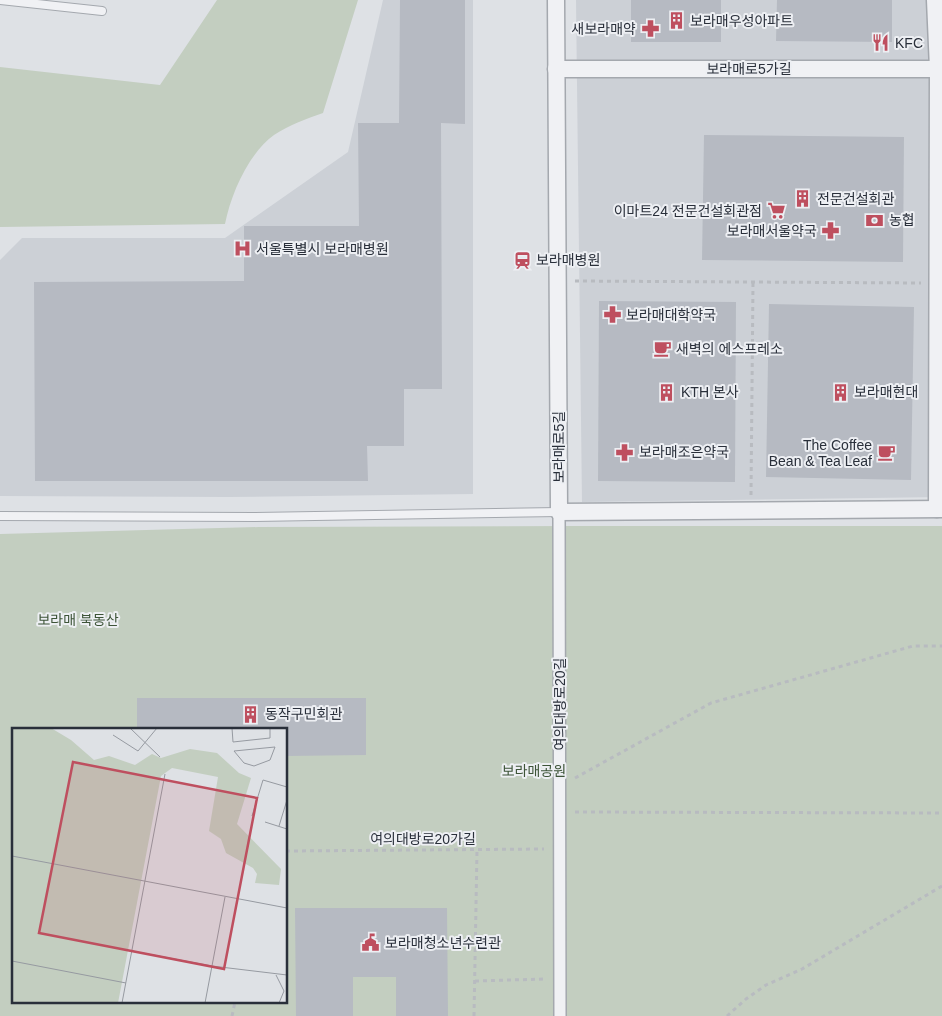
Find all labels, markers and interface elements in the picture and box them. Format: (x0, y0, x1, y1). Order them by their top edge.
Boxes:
building icon: 보라매우성아파트 (666, 11, 686, 31)
place label: 보라매우성아파트 (690, 13, 793, 29)
pharmacy icon: 새보라매약 (640, 19, 660, 39)
place label: 새보라매약 (572, 21, 636, 37)
restaurant icon: KFC (871, 33, 891, 53)
place label: KFC (895, 35, 923, 51)
street label: 보라매로5가길 (706, 61, 792, 77)
building icon: 전문건설회관 (793, 189, 813, 209)
place label: 전문건설회관 (817, 191, 894, 207)
supermarket icon: 이마트24 전문건설회관점 (766, 201, 786, 221)
place label: 이마트24 전문건설회관점 (614, 203, 762, 219)
bank icon: 농협 (865, 210, 885, 230)
place label: 농협 (889, 212, 915, 228)
pharmacy icon: 보라매서울약국 (821, 221, 841, 241)
place label: 보라매서울약국 (727, 223, 817, 239)
hospital icon: 서울특별시 보라매병원 (232, 239, 252, 259)
place label: 서울특별시 보라매병원 (256, 241, 389, 257)
station icon: 보라매병원 (512, 250, 532, 270)
place label: 보라매병원 (536, 252, 600, 268)
pharmacy icon: 보라매대학약국 (602, 305, 622, 325)
place label: 보라매대학약국 (626, 307, 716, 323)
cafe icon: 새벽의 에스프레소 (652, 339, 672, 359)
place label: 새벽의 에스프레소 (676, 341, 783, 357)
building icon: KTH 본사 (657, 382, 677, 402)
building icon: 보라매현대 (830, 382, 850, 402)
place label: KTH 본사 (681, 384, 739, 400)
place label: 보라매현대 (854, 384, 918, 400)
street label: 보라매로5길 (551, 411, 567, 483)
place label: The Coffee Bean & Tea Leaf (769, 437, 872, 469)
pharmacy icon: 보라매조은약국 (615, 442, 635, 462)
cafe icon: The Coffee Bean & Tea Leaf (876, 443, 896, 463)
place label: 보라매조은약국 (639, 444, 729, 460)
park label: 보라매 북동산 (37, 612, 119, 628)
street label: 여의대방로20길 (552, 658, 568, 750)
building icon: 동작구민회관 (241, 704, 261, 724)
place label: 동작구민회관 (265, 706, 342, 722)
inset map (12, 728, 288, 1004)
park label: 보라매공원 (502, 763, 566, 779)
street label: 여의대방로20가길 (370, 831, 476, 847)
public building icon: 보라매청소년수련관 (361, 933, 381, 953)
place label: 보라매청소년수련관 (385, 935, 501, 951)

